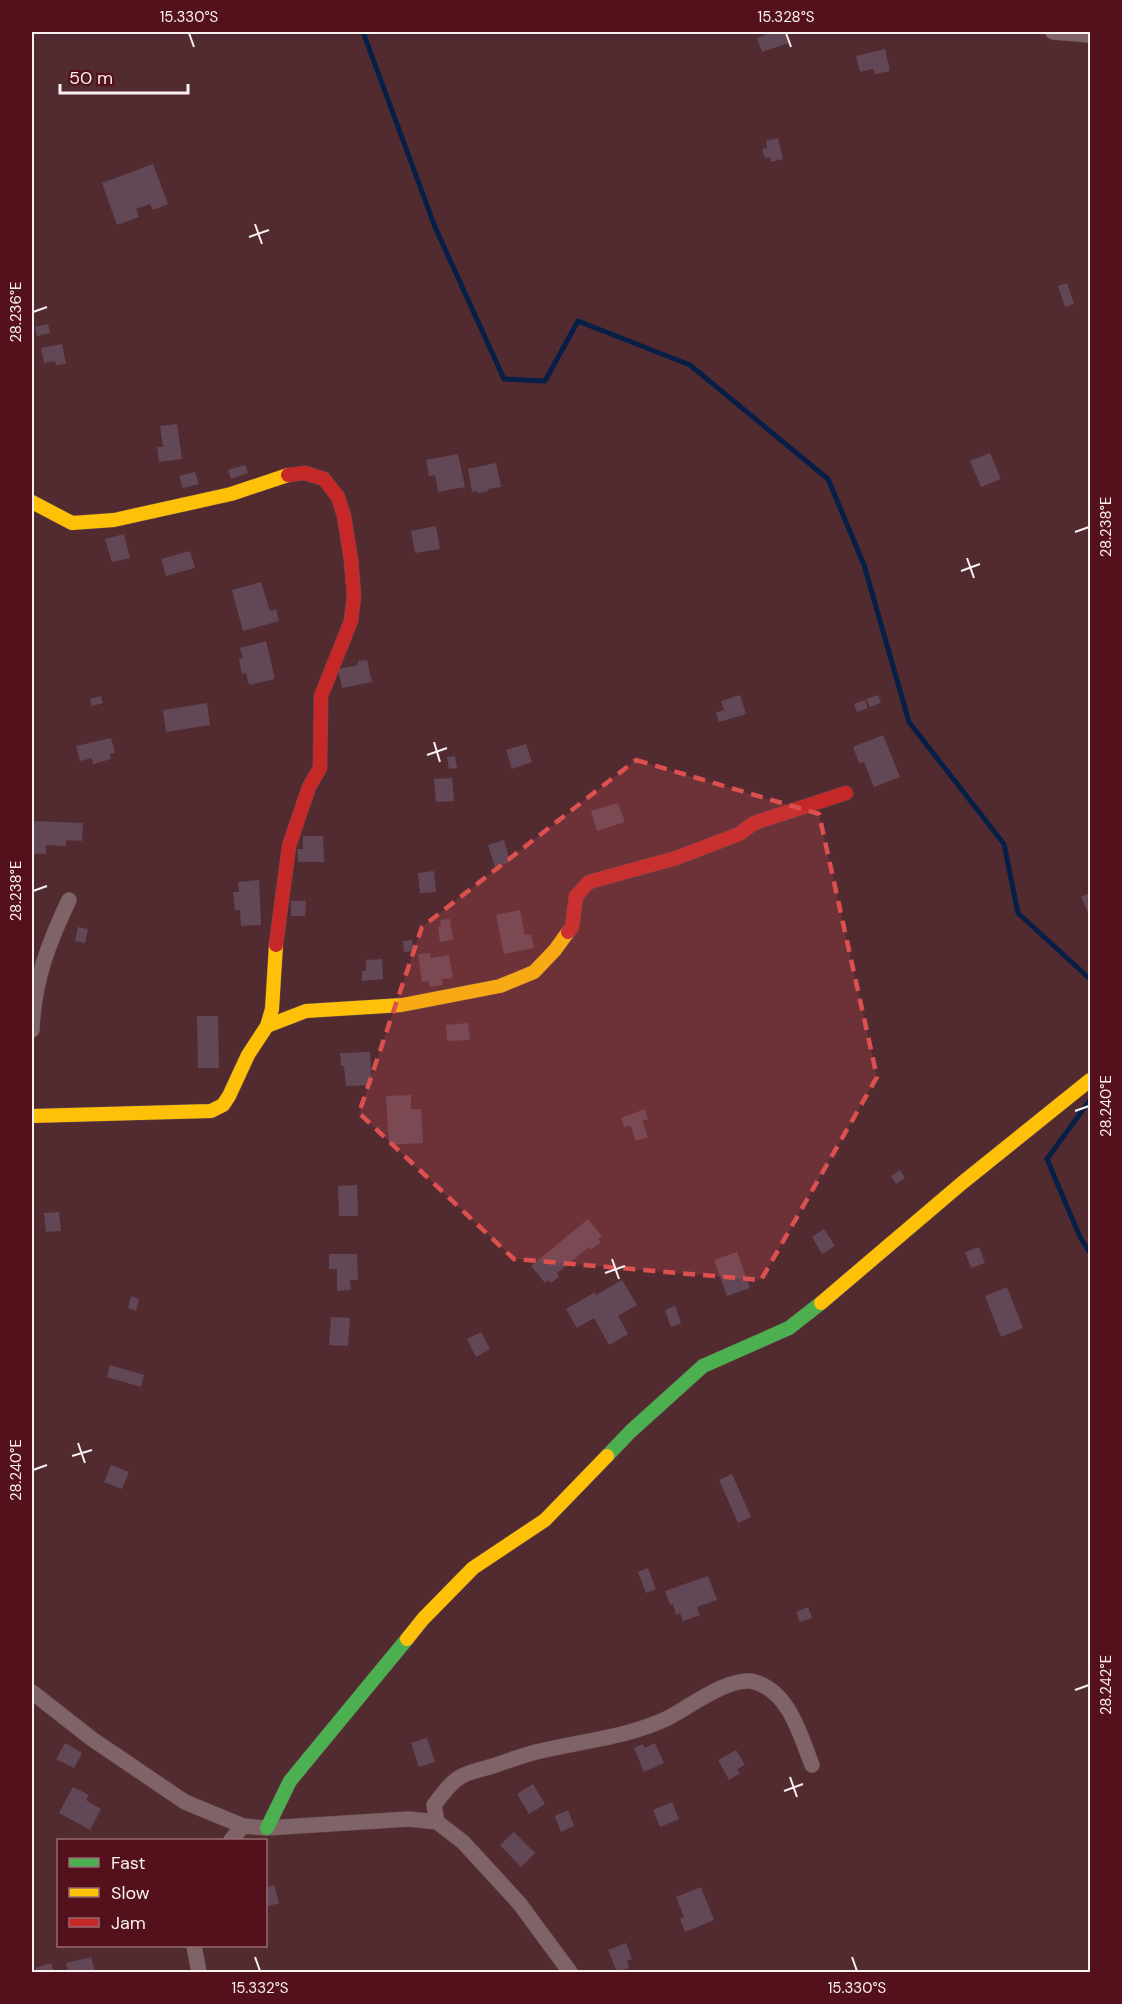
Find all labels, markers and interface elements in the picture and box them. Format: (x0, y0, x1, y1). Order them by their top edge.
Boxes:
text: 15.330°S (160, 7, 219, 27)
text: 15.328°S (757, 7, 815, 27)
scale bar (60, 57, 188, 95)
text: 50 m (69, 66, 113, 90)
text: 28.236°E (6, 281, 26, 343)
text: 28.238°E (1096, 497, 1116, 557)
text: 28.238°E (6, 861, 26, 921)
text: 28.240°E (1096, 1075, 1116, 1137)
text: 28.240°E (6, 1439, 26, 1501)
text: 28.242°E (1096, 1655, 1116, 1715)
legend (57, 1839, 267, 1947)
text: Fast (111, 1851, 146, 1875)
text: Slow (111, 1881, 150, 1905)
text: Jam (111, 1911, 146, 1935)
text: 15.332°S (231, 1978, 289, 1998)
text: 15.330°S (828, 1978, 887, 1998)

